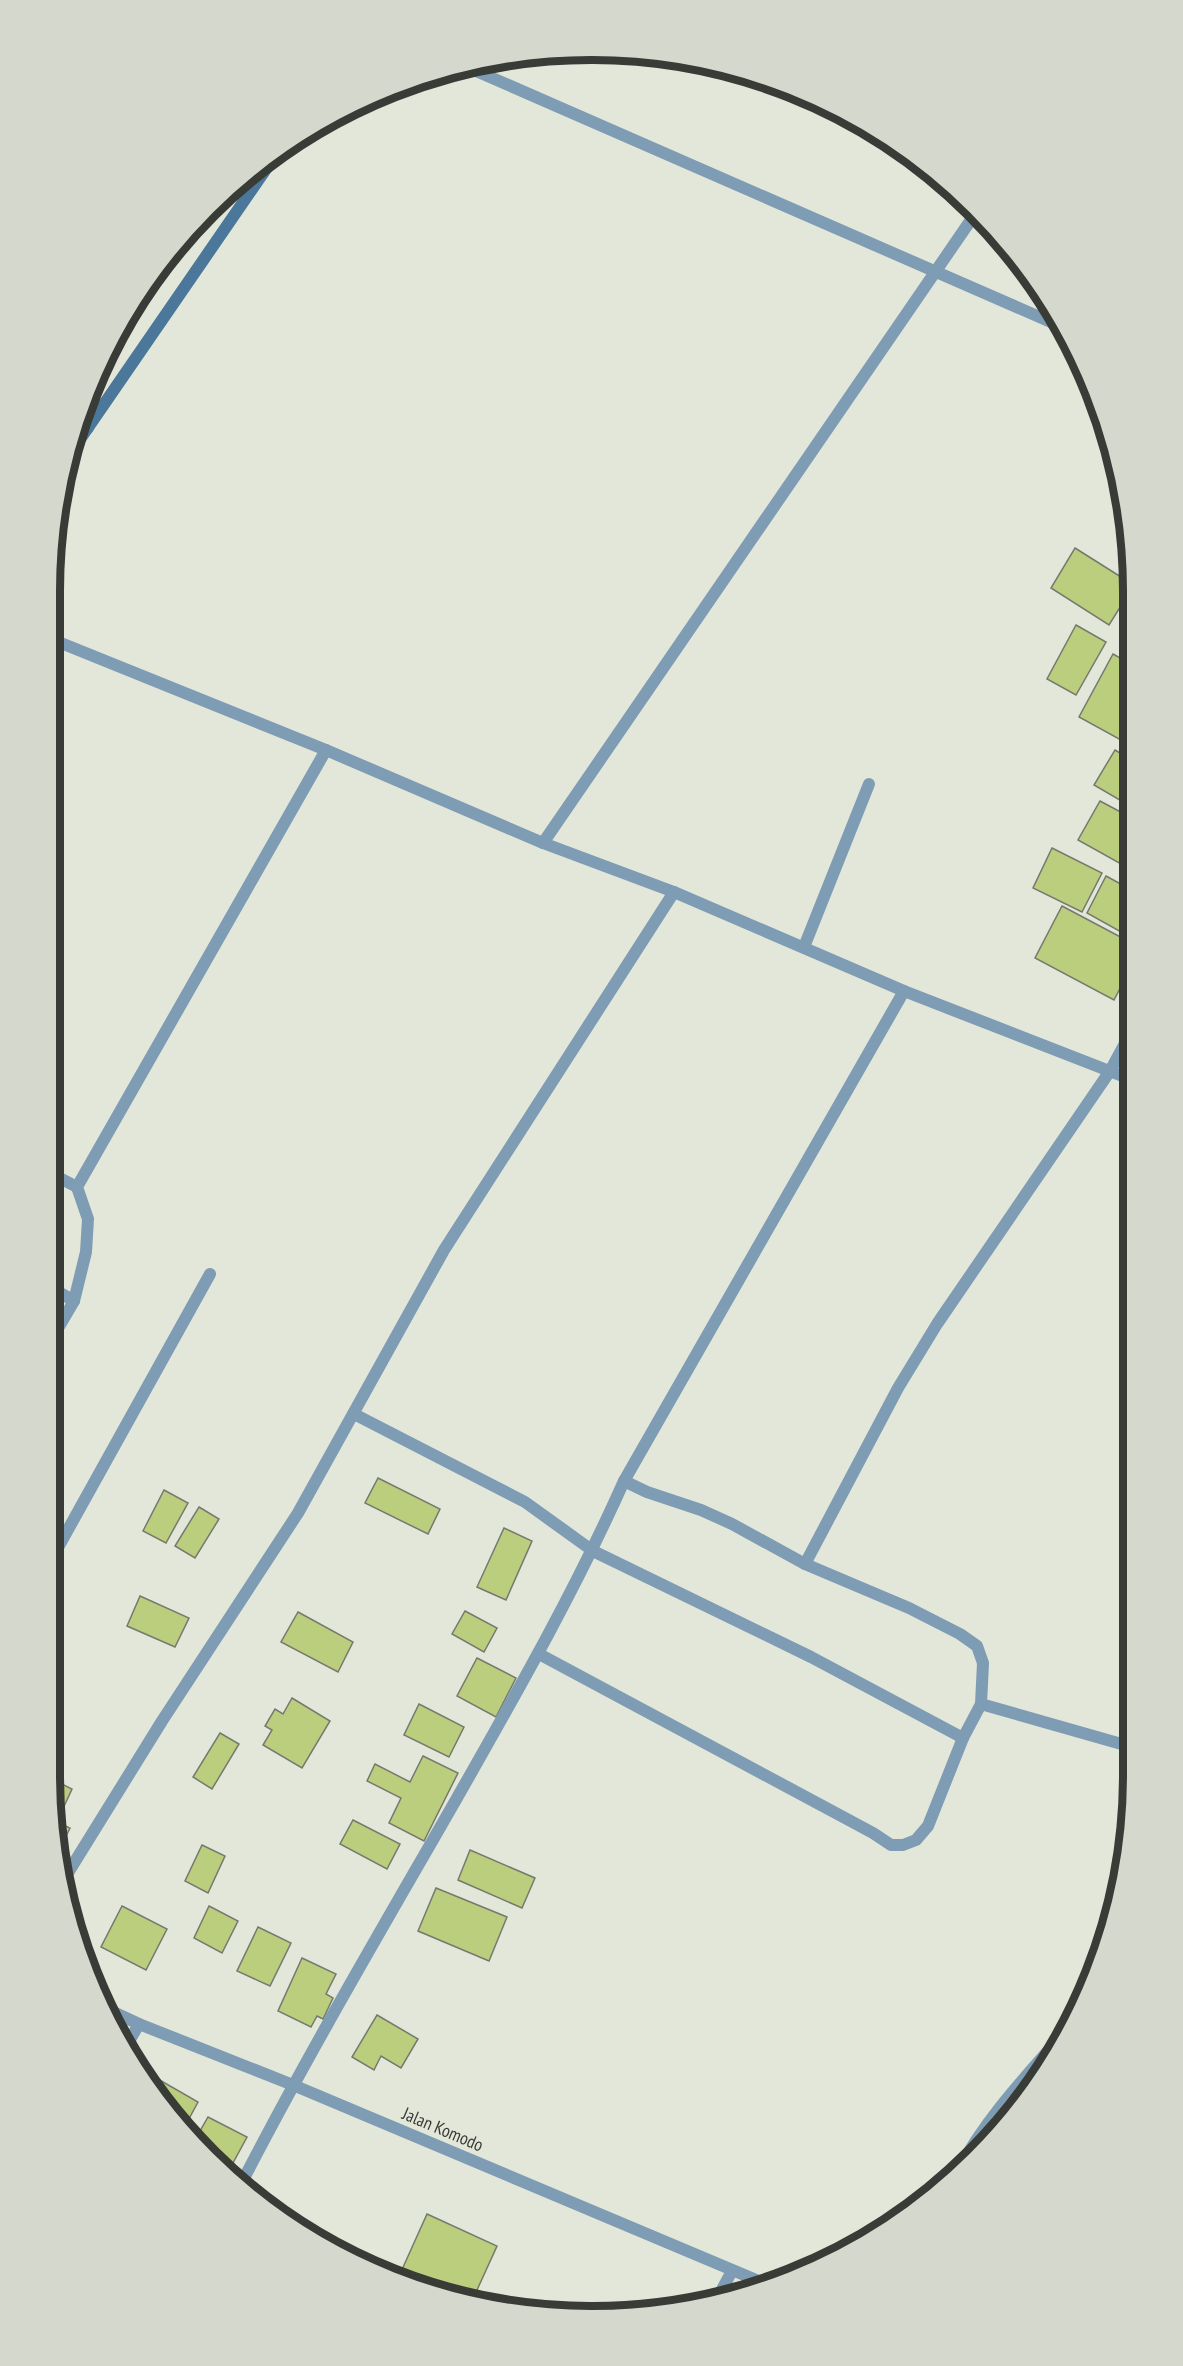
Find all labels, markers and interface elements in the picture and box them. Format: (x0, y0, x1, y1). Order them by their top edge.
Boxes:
street label: Jalan Komodo (398, 2101, 487, 2156)

